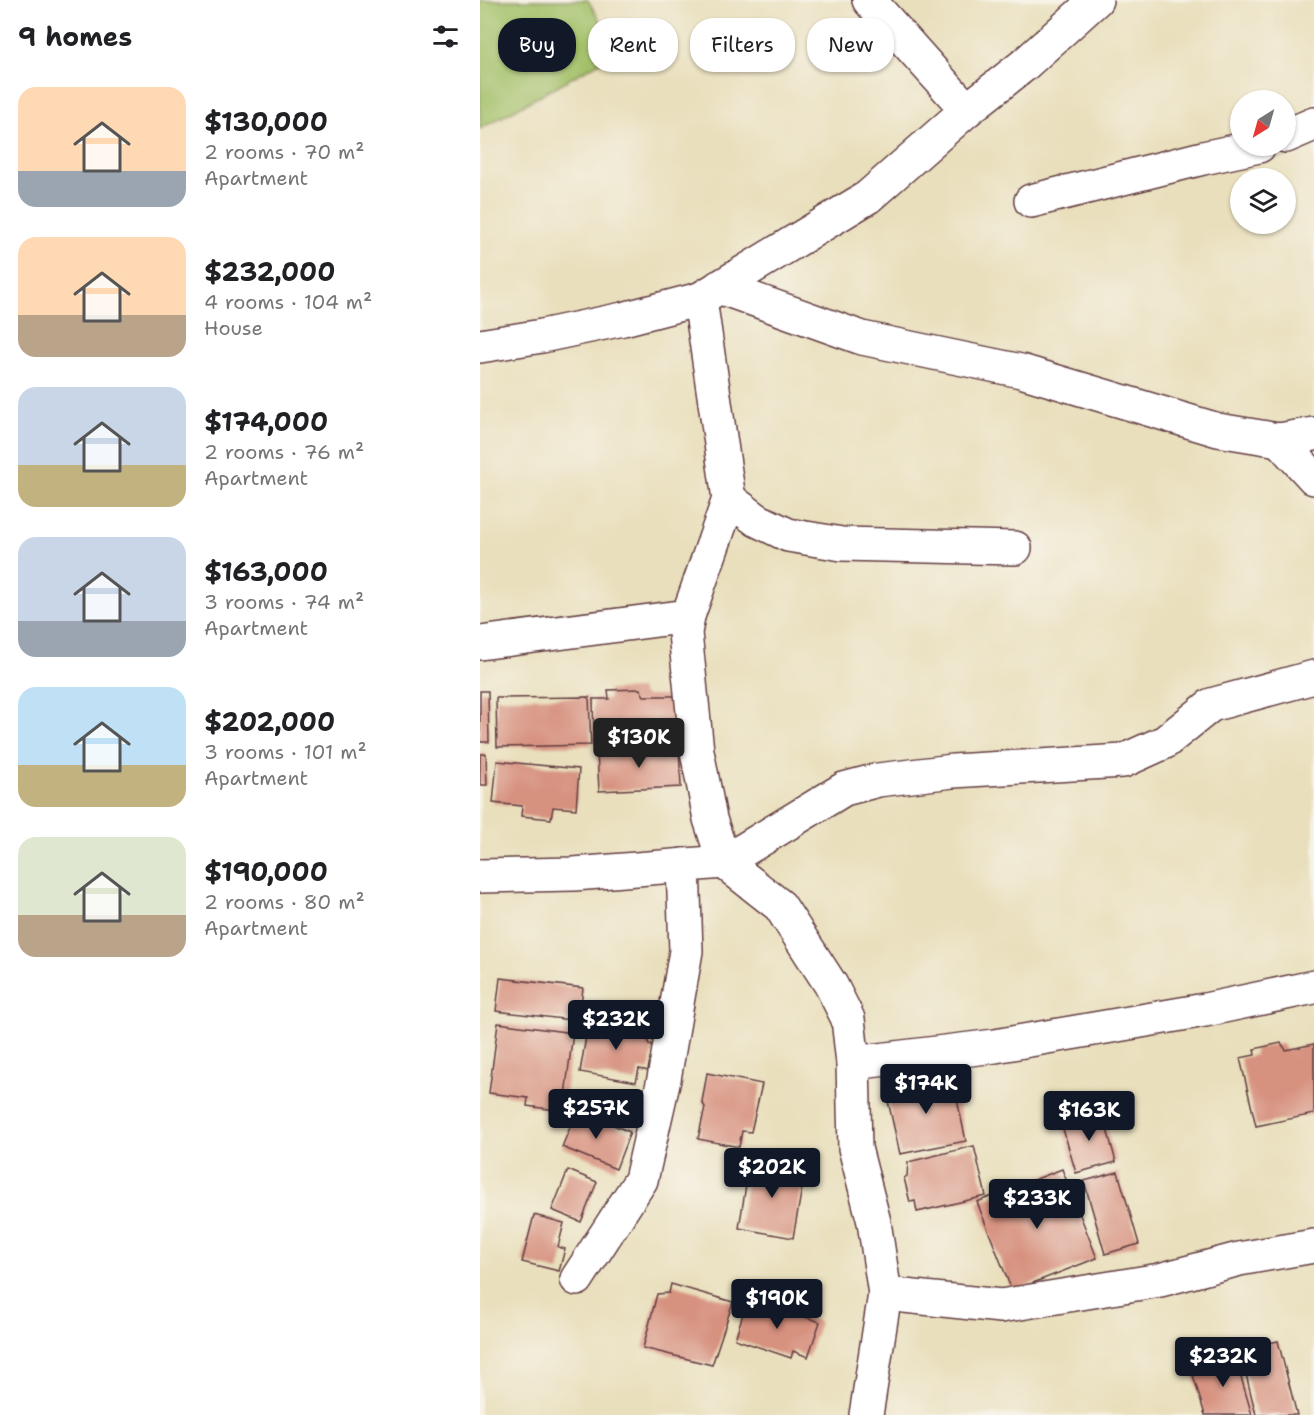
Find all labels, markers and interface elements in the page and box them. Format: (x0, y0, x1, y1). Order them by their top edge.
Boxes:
chip: Buy (498, 18, 576, 72)
chip: Rent (588, 18, 678, 72)
chip: Filters (690, 18, 795, 72)
chip: New (807, 18, 894, 72)
text: 9 homes (18, 19, 132, 54)
icon: filters (429, 20, 462, 53)
north arrow (1230, 90, 1296, 156)
map controls (1230, 90, 1296, 234)
text: $130,000 (204, 104, 328, 139)
icon: home (66, 111, 138, 183)
text: 2 rooms · 70 m² (204, 139, 365, 165)
text: Apartment (204, 165, 308, 191)
button: layers (1230, 168, 1296, 234)
text: $232,000 (204, 254, 335, 289)
icon: home (66, 261, 138, 333)
text: 4 rooms · 104 m² (204, 289, 372, 315)
text: House (204, 315, 263, 341)
text: $174,000 (204, 404, 328, 439)
icon: home (66, 411, 138, 483)
text: 2 rooms · 76 m² (204, 439, 364, 465)
text: Apartment (204, 465, 308, 491)
text: $163,000 (204, 554, 328, 589)
icon: home (66, 561, 138, 633)
text: 3 rooms · 74 m² (204, 589, 364, 615)
text: Apartment (204, 615, 308, 641)
text: $202,000 (204, 704, 335, 739)
icon: home (66, 711, 138, 783)
pin: $130K (597, 718, 681, 769)
text: $130K (607, 724, 671, 750)
text: 3 rooms · 101 m² (204, 739, 367, 765)
text: Apartment (204, 765, 308, 791)
text: $190,000 (204, 854, 328, 889)
icon: home (66, 861, 138, 933)
text: 2 rooms · 80 m² (204, 889, 365, 915)
text: Apartment (204, 915, 308, 941)
pin: $232K (574, 1000, 658, 1051)
text: $232K (582, 1006, 650, 1032)
pin: $174K (884, 1064, 968, 1115)
text: $174K (894, 1070, 958, 1096)
pin: $257K (554, 1089, 638, 1140)
pin: $163K (1047, 1091, 1131, 1142)
text: $257K (562, 1095, 630, 1121)
text: $163K (1058, 1097, 1120, 1123)
pin: $202K (730, 1148, 814, 1199)
text: $202K (738, 1154, 806, 1180)
pin: $233K (995, 1179, 1079, 1230)
text: $233K (1003, 1185, 1071, 1211)
pin: $190K (735, 1279, 819, 1330)
text: $190K (745, 1285, 809, 1311)
pin: $232K (1181, 1337, 1265, 1388)
text: $232K (1189, 1343, 1257, 1369)

